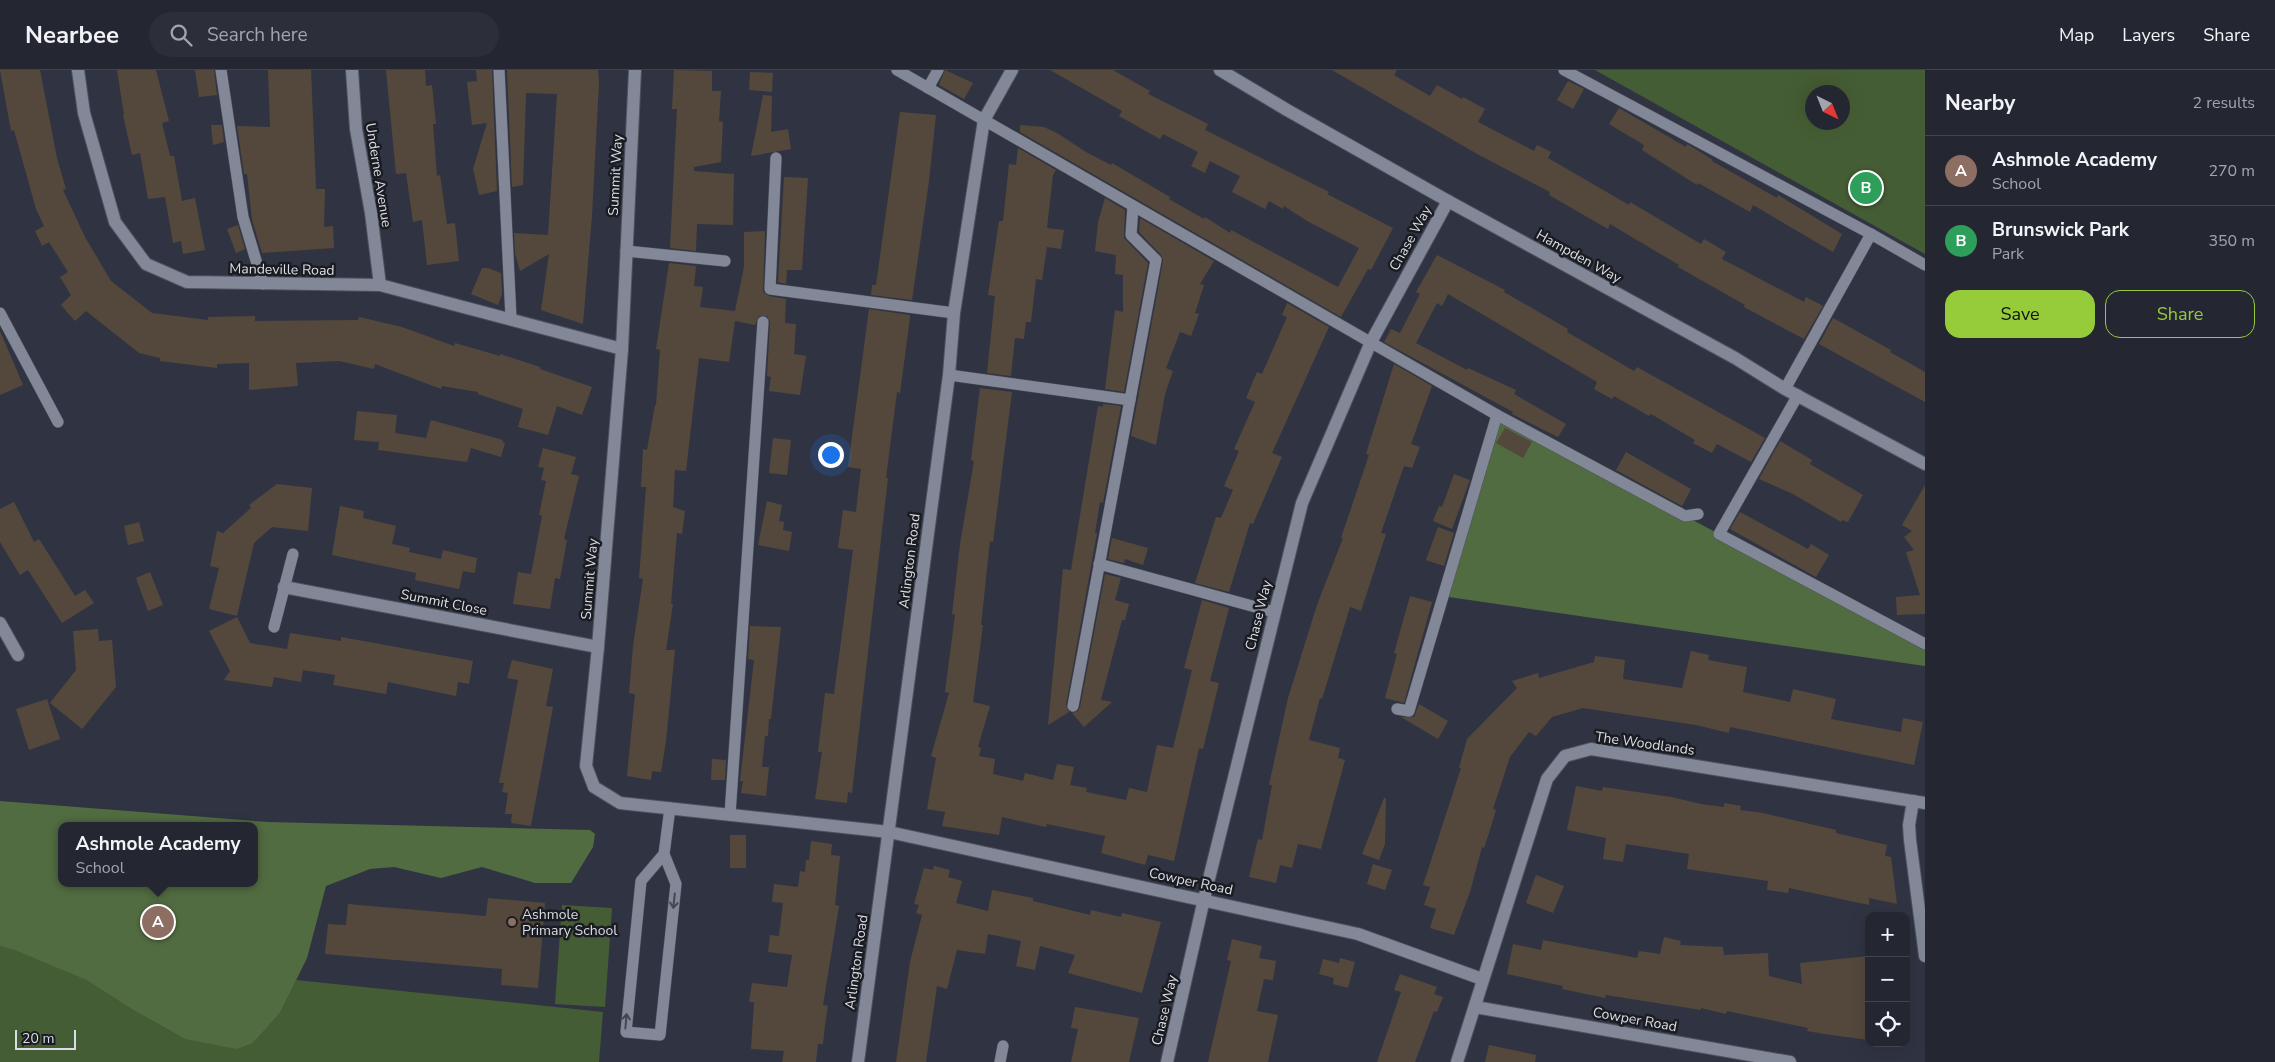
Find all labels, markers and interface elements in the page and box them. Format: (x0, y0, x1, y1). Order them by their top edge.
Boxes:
search box (149, 12, 499, 57)
text: Nearbee (25, 19, 119, 51)
icon: search (167, 21, 195, 49)
text: Search here (207, 22, 308, 48)
text: Map (2059, 23, 2094, 47)
text: Layers (2122, 23, 2175, 47)
text: Share (2203, 23, 2250, 47)
north arrow (1805, 85, 1850, 130)
text: Nearby (1945, 89, 2015, 117)
text: 2 results (2193, 92, 2255, 114)
street label: Underne Avenue (361, 122, 396, 229)
street label: Summit Way (604, 133, 627, 216)
text: Ashmole Academy (1992, 147, 2157, 173)
text: A (1955, 160, 1967, 182)
text: 270 m (2208, 160, 2255, 182)
pin: B (1850, 169, 1882, 207)
text: School (1992, 173, 2041, 195)
street label: Chase Way (1385, 202, 1437, 274)
text: Brunswick Park (1992, 217, 2129, 243)
street label: Hampden Way (1533, 225, 1625, 288)
text: B (1955, 230, 1967, 252)
text: 350 m (2208, 230, 2255, 252)
text: Park (1992, 243, 2024, 265)
street label: Mandeville Road (229, 259, 335, 280)
button: Save (1945, 290, 2095, 338)
button: Share (2105, 290, 2255, 338)
your location (818, 442, 844, 468)
street label: Arlington Road (894, 513, 925, 610)
street label: Summit Way (576, 537, 603, 620)
street label: Chase Way (1241, 577, 1277, 652)
street label: Summit Close (399, 585, 489, 620)
street label: The Woodlands (1594, 727, 1696, 760)
popup (58, 822, 258, 887)
text: Ashmole Academy (76, 831, 240, 857)
text: School (76, 857, 124, 879)
street label: Cowper Road (1147, 863, 1235, 900)
one-way arrow (669, 892, 679, 908)
pin: A (142, 903, 174, 941)
place label: Ashmole Primary School (522, 905, 618, 940)
map controls (1865, 912, 1910, 1047)
button: + (1865, 912, 1910, 957)
street label: Arlington Road (840, 913, 873, 1011)
marker: Ashmole Primary School (506, 916, 518, 928)
button: − (1865, 957, 1910, 1002)
street label: Chase Way (1147, 972, 1182, 1047)
button: locate (1865, 1002, 1910, 1047)
street label: Cowper Road (1591, 1003, 1679, 1036)
one-way arrow (622, 1014, 631, 1030)
scale bar (15, 1027, 76, 1050)
text: 20 m (22, 1029, 54, 1048)

